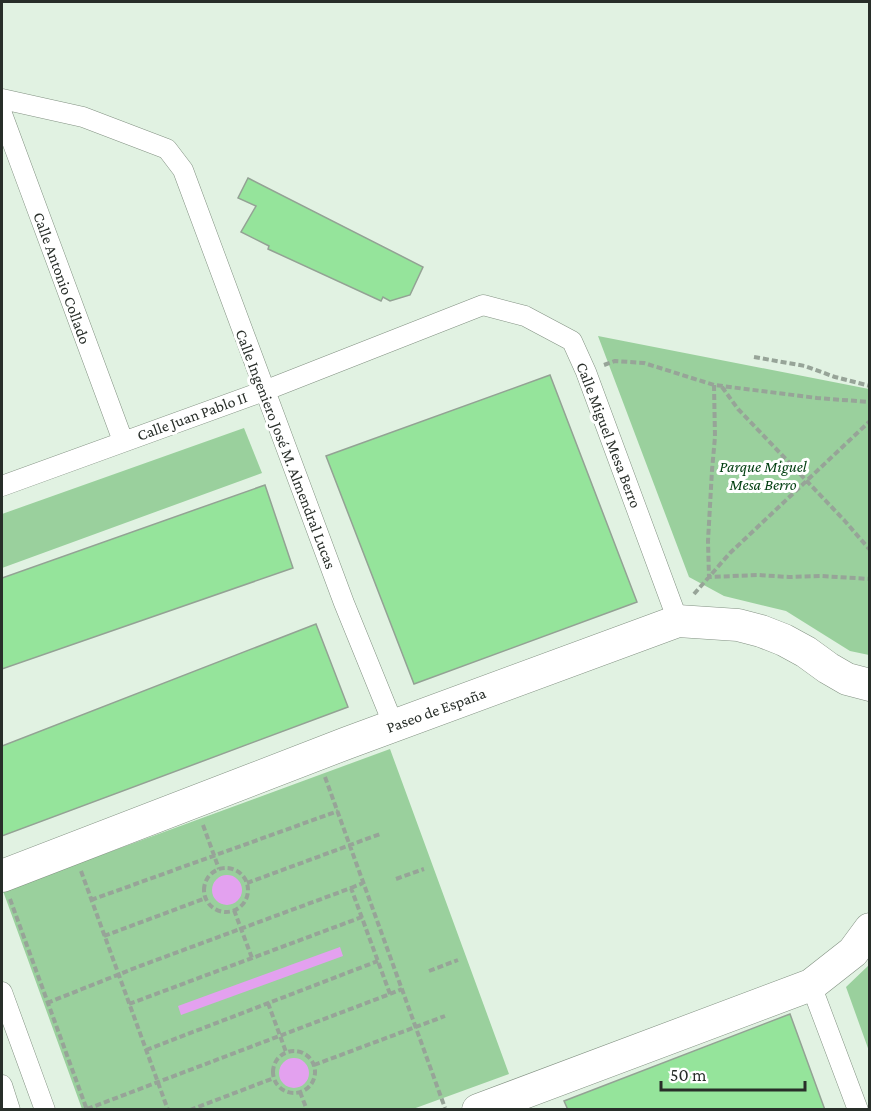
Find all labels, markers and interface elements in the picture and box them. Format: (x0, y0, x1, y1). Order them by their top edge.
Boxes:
street label: Calle Antonio Collado (30, 210, 94, 346)
street label: Calle Ingeniero José M. Almendral Lucas (231, 327, 340, 572)
street label: Calle Miguel Mesa Berro (572, 360, 645, 511)
street label: Calle Juan Pablo II (135, 388, 250, 445)
park label: Parque Miguel Mesa Berro (719, 458, 808, 493)
street label: Paseo de España (384, 684, 489, 737)
scale bar (661, 1054, 805, 1092)
text: 50 m (670, 1065, 707, 1085)

